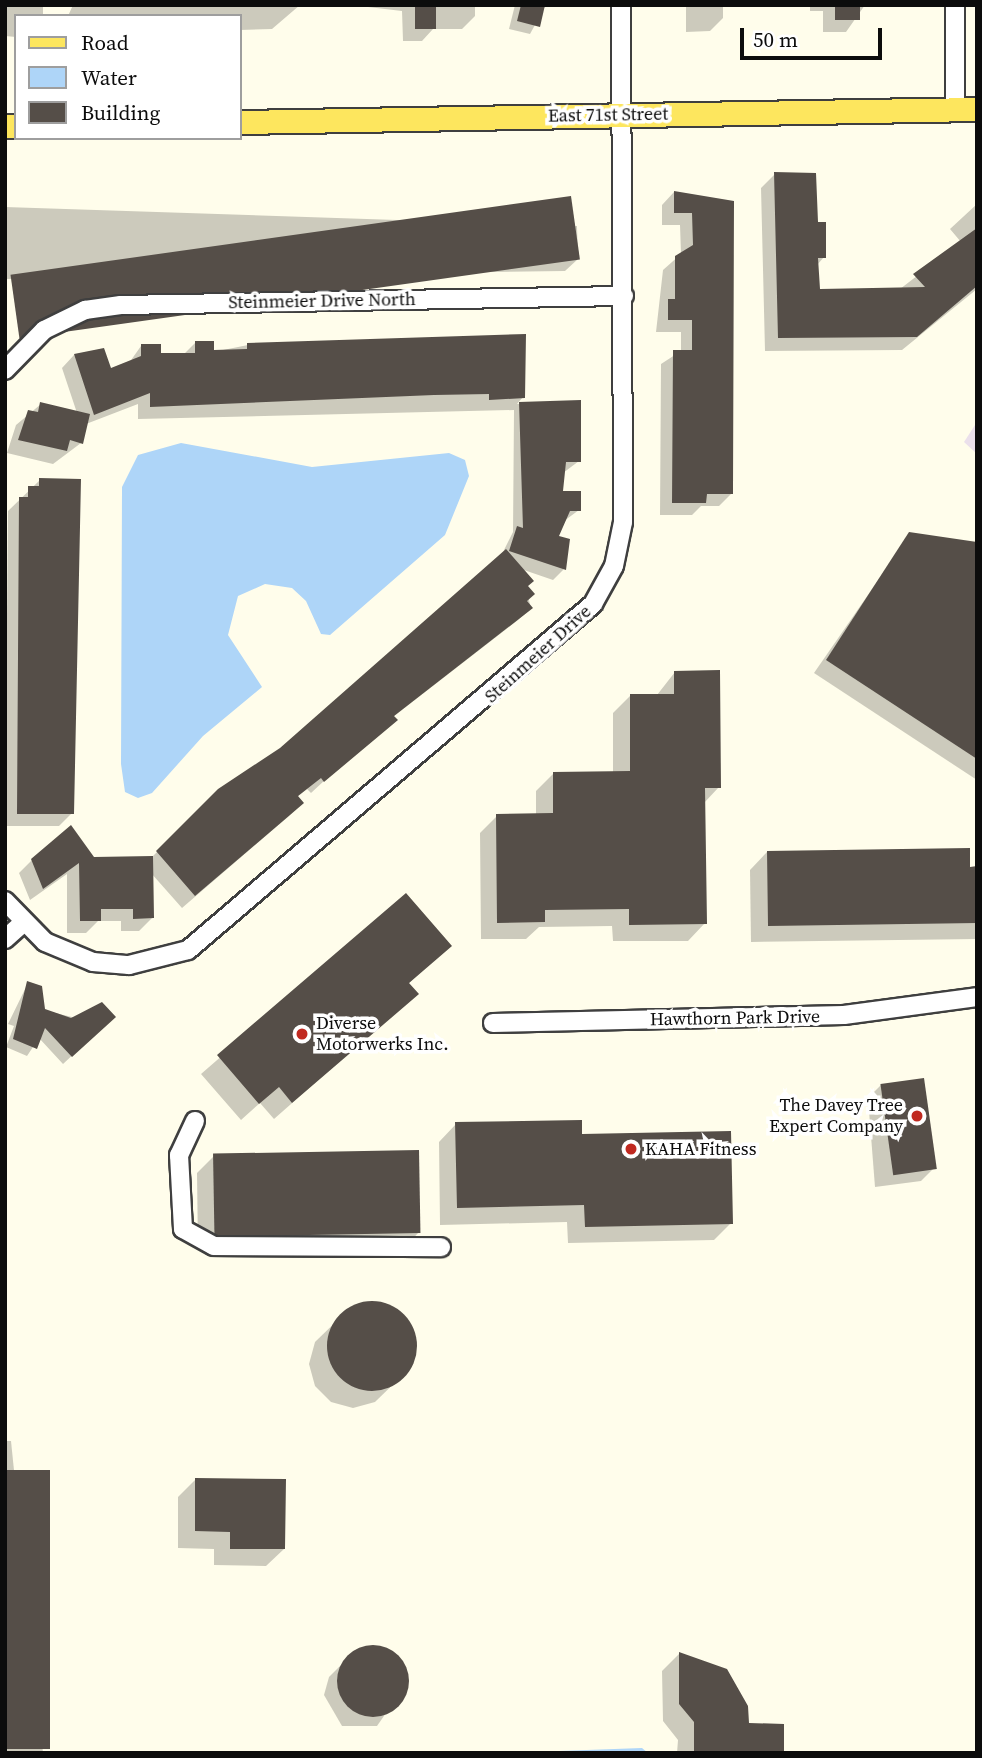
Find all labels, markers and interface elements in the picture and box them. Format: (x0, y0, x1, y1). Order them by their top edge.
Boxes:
legend (14, 14, 242, 140)
scale bar (744, 14, 886, 58)
text: 50 m (753, 25, 798, 54)
text: Road (81, 28, 129, 57)
text: Water (81, 63, 137, 92)
text: Building (81, 98, 160, 127)
street label: East 71st Street (548, 103, 668, 127)
street label: Steinmeier Drive North (228, 289, 416, 313)
street label: Steinmeier Drive (480, 601, 596, 707)
street label: Hawthorn Park Drive (650, 1006, 820, 1030)
place label: Diverse Motorwerks Inc. (316, 1013, 449, 1056)
marker: Diverse Motorwerks Inc. (294, 1026, 310, 1042)
place label: The Davey Tree Expert Company (769, 1095, 903, 1138)
marker: The Davey Tree Expert Company (909, 1108, 925, 1124)
place label: KAHA Fitness (645, 1138, 756, 1160)
marker: KAHA Fitness (623, 1141, 639, 1157)

